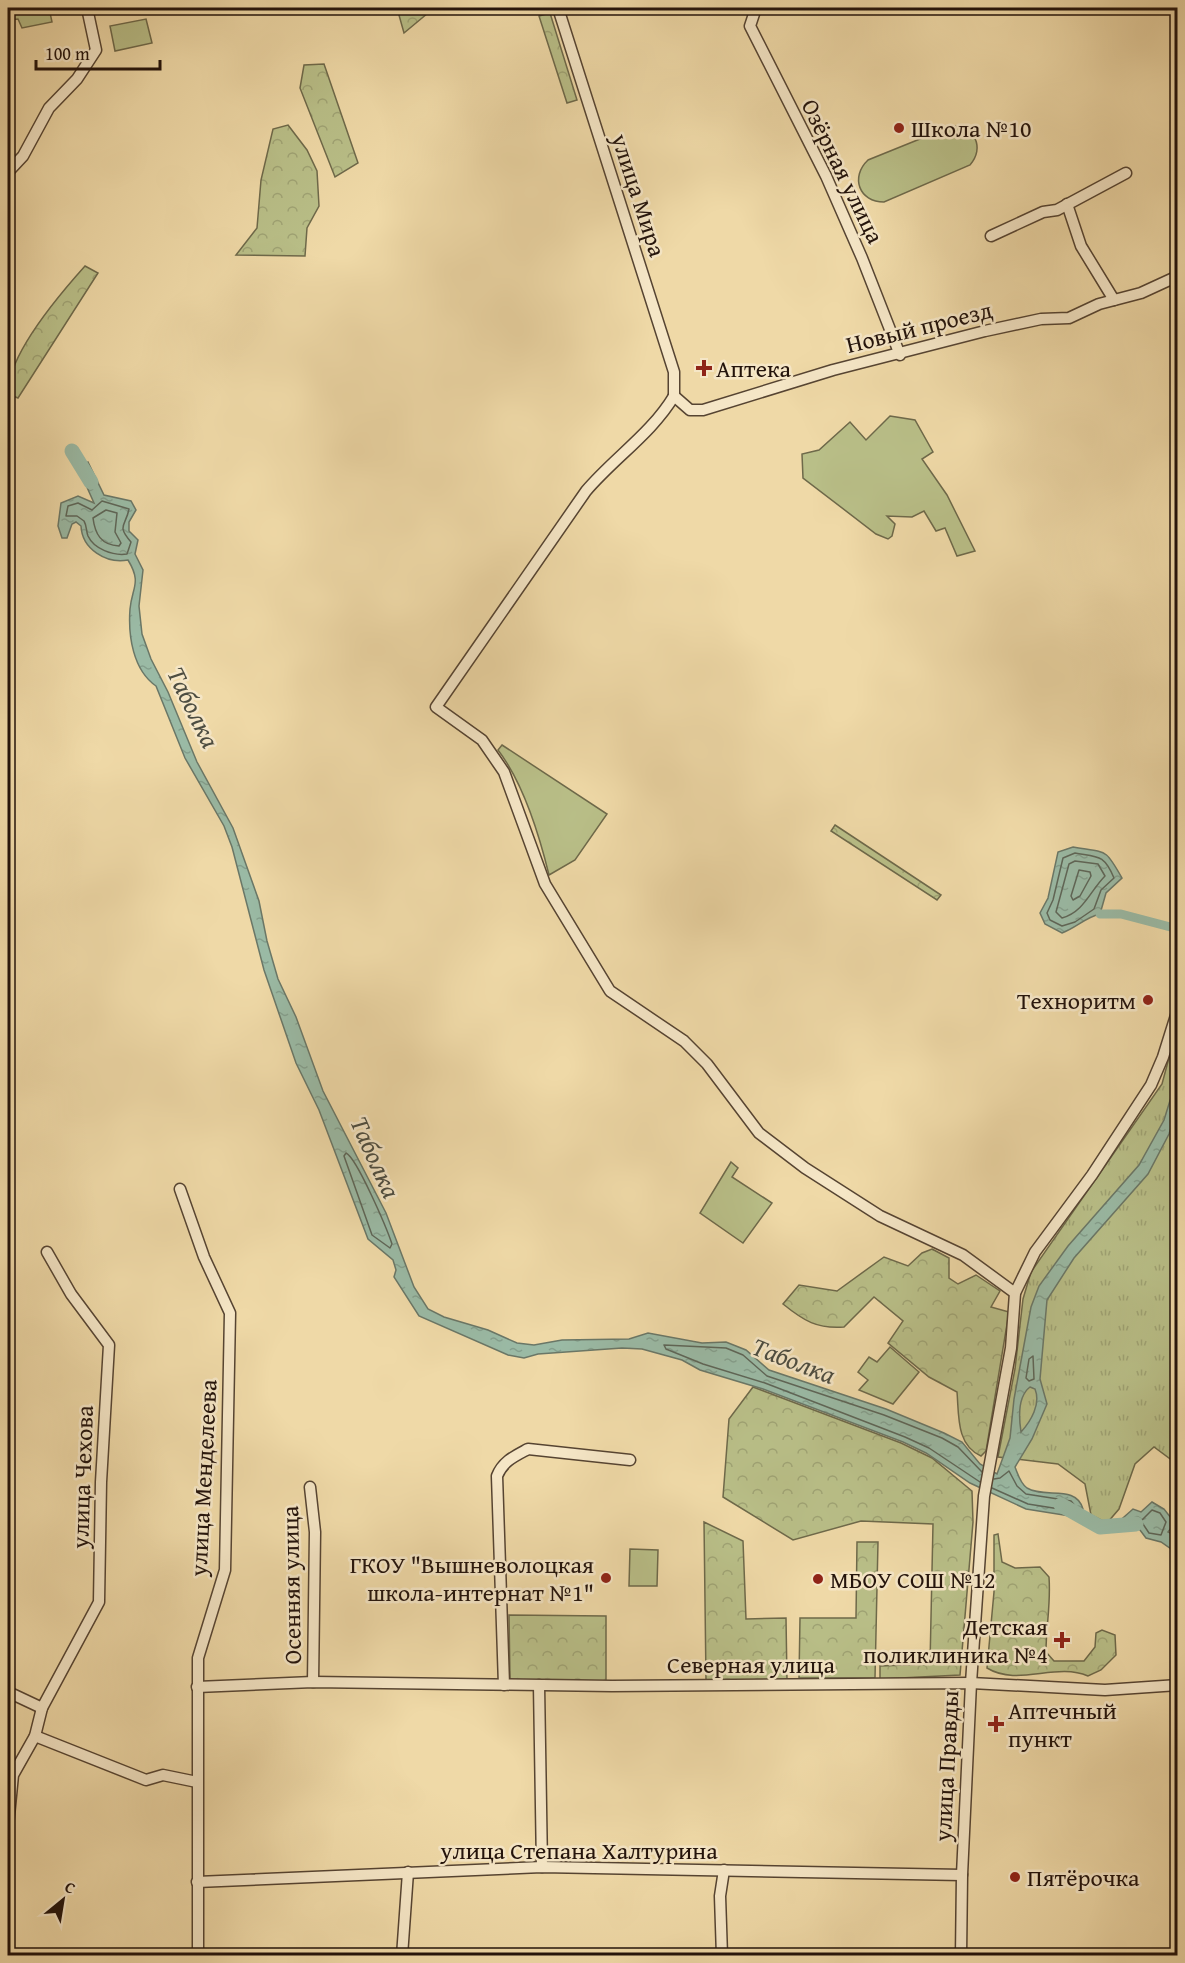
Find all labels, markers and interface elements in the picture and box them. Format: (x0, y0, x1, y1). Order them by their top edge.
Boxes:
scale bar (36, 33, 160, 71)
text: 100 m (45, 40, 90, 67)
street label: Озёрная улица (793, 93, 893, 250)
place label: Школа №10 (911, 111, 1032, 146)
marker: Школа №10 (892, 121, 906, 135)
street label: улица Мира (602, 128, 676, 262)
street label: Новый проезд (842, 292, 996, 362)
place label: Аптека (716, 351, 792, 386)
marker: Аптека (697, 361, 711, 375)
water label: Таболка (158, 660, 230, 754)
place label: Техноритм (1017, 983, 1136, 1018)
marker: Техноритм (1141, 993, 1155, 1007)
water label: Таболка (341, 1110, 411, 1204)
water label: Таболка (747, 1326, 841, 1394)
street label: улица Менделеева (180, 1378, 226, 1578)
street label: улица Чехова (62, 1404, 102, 1550)
street label: Осенняя улица (272, 1505, 310, 1665)
place label: ГКОУ "Вышневолоцкая школа-интернат №1" (350, 1547, 594, 1610)
place label: МБОУ СОШ №12 (830, 1562, 996, 1597)
marker: ГКОУ "Вышневолоцкая школа-интернат №1" (599, 1571, 613, 1585)
marker: МБОУ СОШ №12 (811, 1572, 825, 1586)
place label: Детская поликлиника №4 (863, 1609, 1048, 1672)
marker: Детская поликлиника №4 (1053, 1631, 1071, 1649)
street label: Северная улица (667, 1647, 835, 1682)
street label: улица Правды (925, 1689, 967, 1844)
place label: Аптечный пункт (1008, 1693, 1117, 1756)
marker: Аптечный пункт (989, 1717, 1003, 1731)
street label: улица Степана Халтурина (439, 1833, 718, 1868)
place label: Пятёрочка (1027, 1860, 1140, 1895)
north arrow (33, 1870, 93, 1930)
marker: Пятёрочка (1008, 1870, 1022, 1884)
text: С (61, 1874, 80, 1900)

